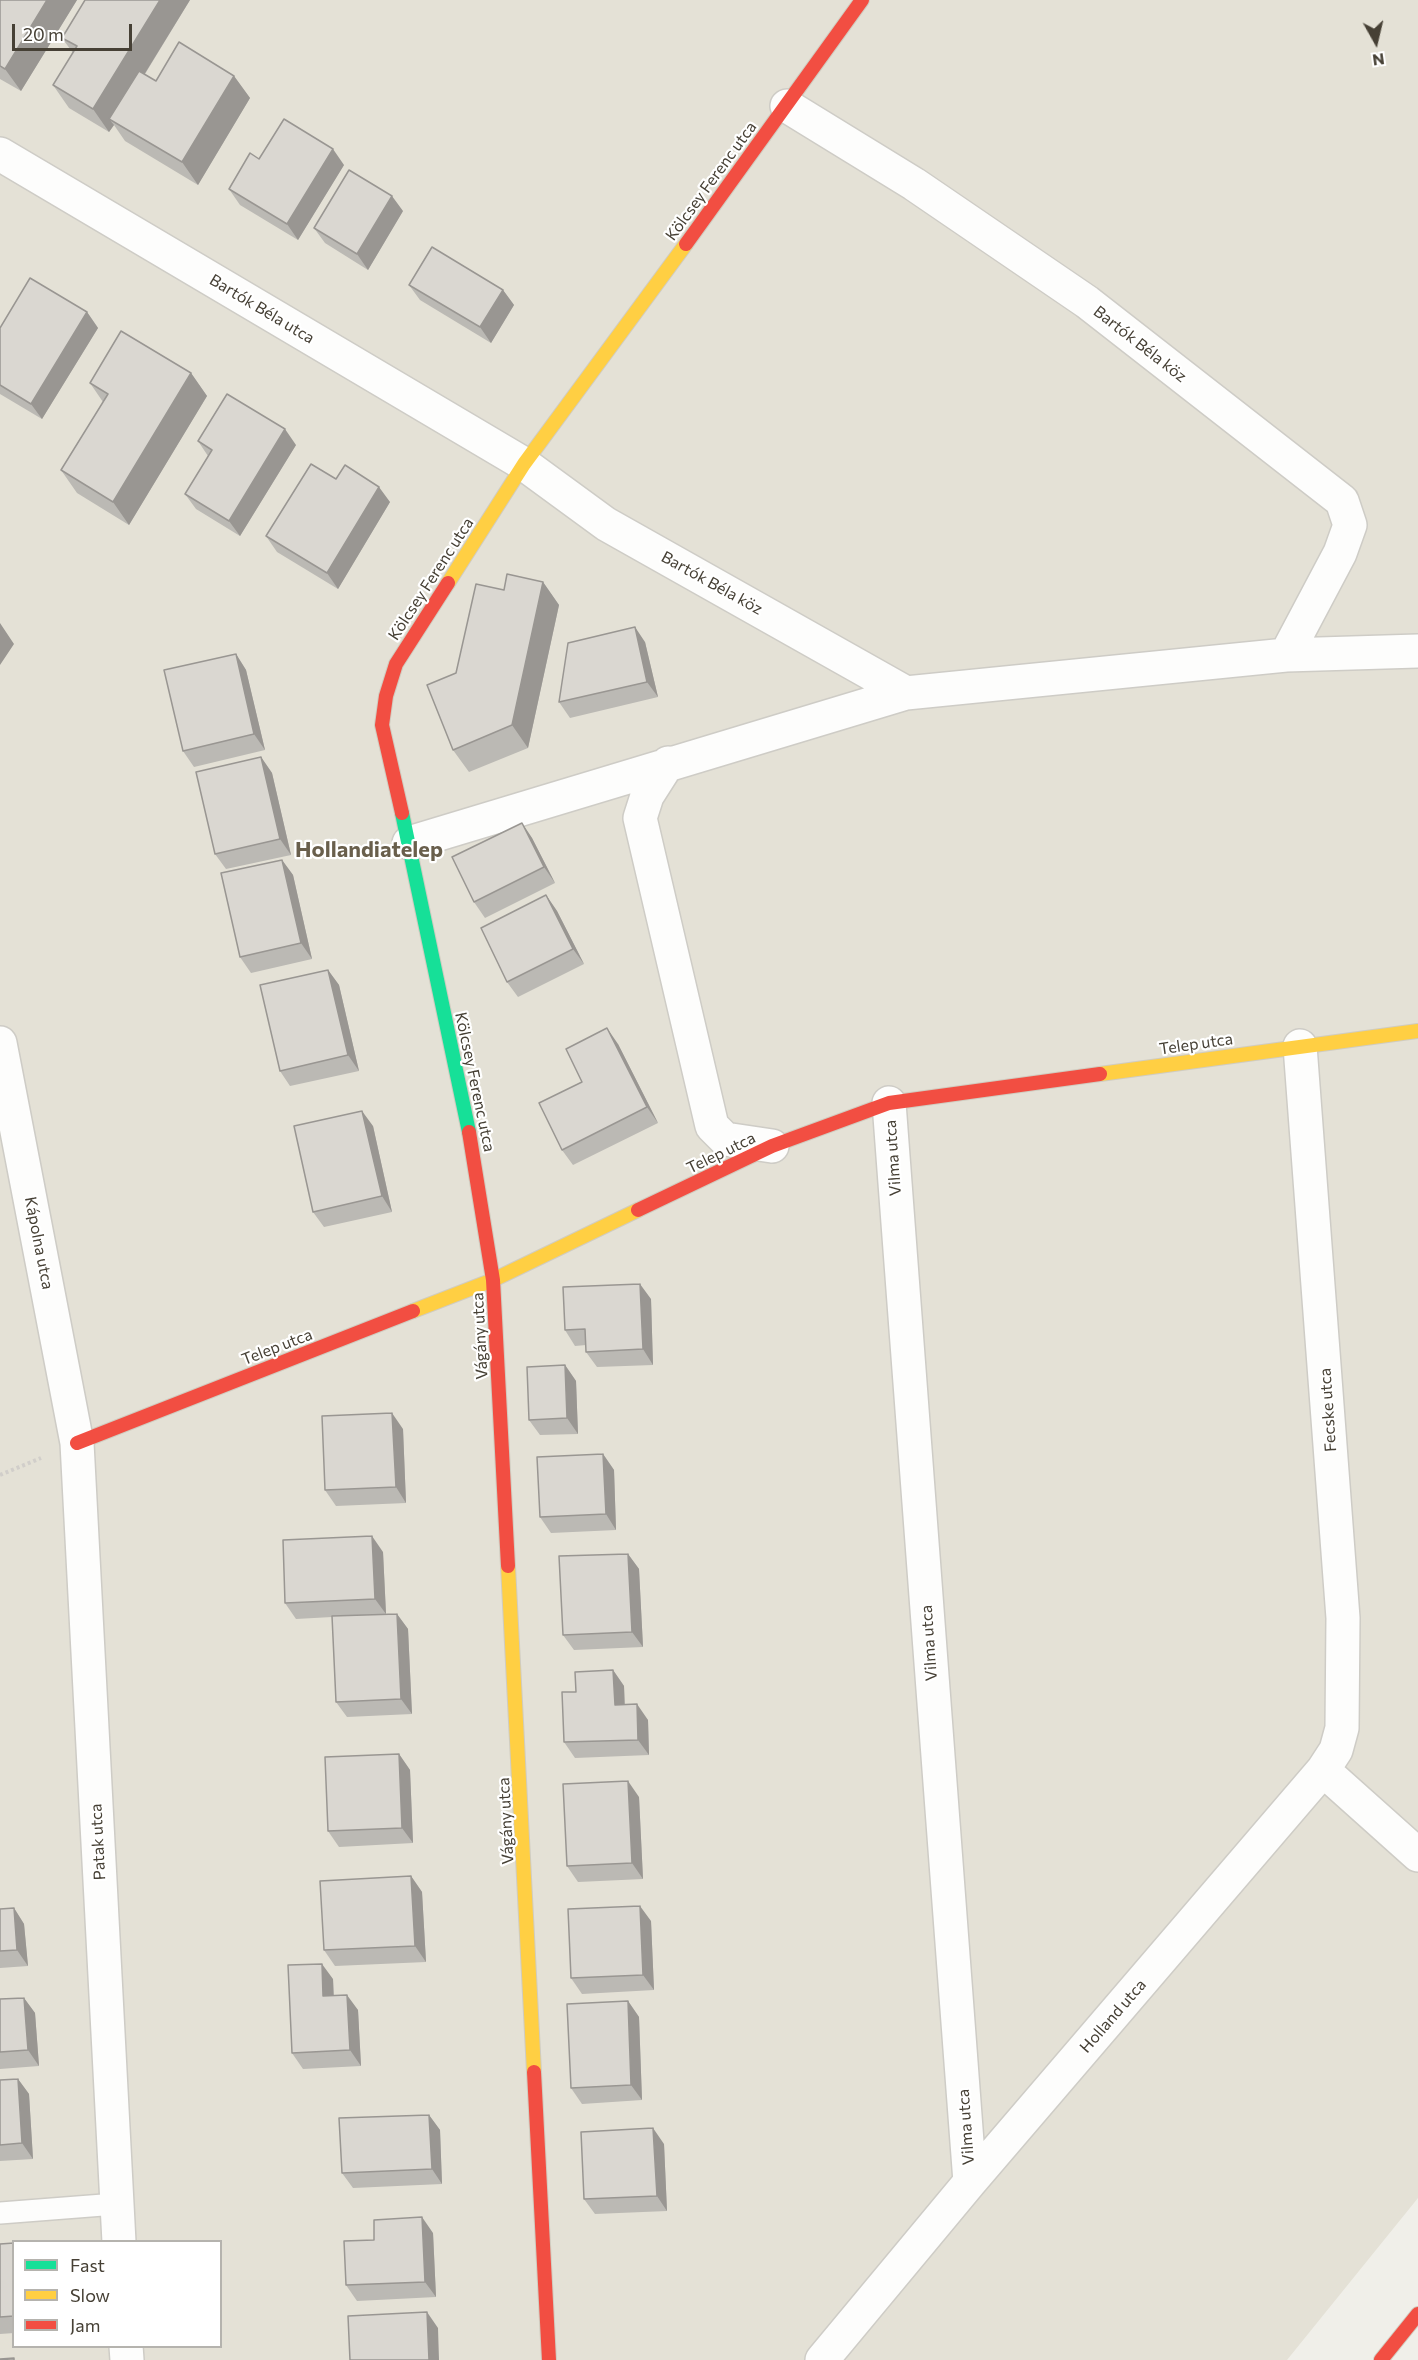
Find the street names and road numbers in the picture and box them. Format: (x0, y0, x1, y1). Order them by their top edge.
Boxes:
street label: Kölcsey Ferenc utca (661, 118, 761, 244)
street label: Bartók Béla utca (206, 270, 318, 348)
street label: Bartók Béla köz (1090, 302, 1190, 386)
street label: Kölcsey Ferenc utca (384, 514, 478, 644)
street label: Bartók Béla köz (658, 547, 766, 619)
street label: Kölcsey Ferenc utca (451, 1010, 499, 1154)
street label: Telep utca (1158, 1029, 1234, 1059)
street label: Vilma utca (881, 1119, 905, 1197)
street label: Telep utca (683, 1128, 759, 1178)
street label: Kápolna utca (21, 1195, 57, 1291)
street label: Vágány utca (468, 1292, 492, 1380)
street label: Telep utca (239, 1325, 315, 1369)
street label: Fecske utca (1315, 1367, 1341, 1453)
street label: Vilma utca (917, 1604, 941, 1682)
street label: Vágány utca (494, 1777, 518, 1865)
street label: Patak utca (86, 1803, 110, 1881)
street label: Holland utca (1076, 1975, 1150, 2057)
street label: Vilma utca (954, 2088, 978, 2166)

